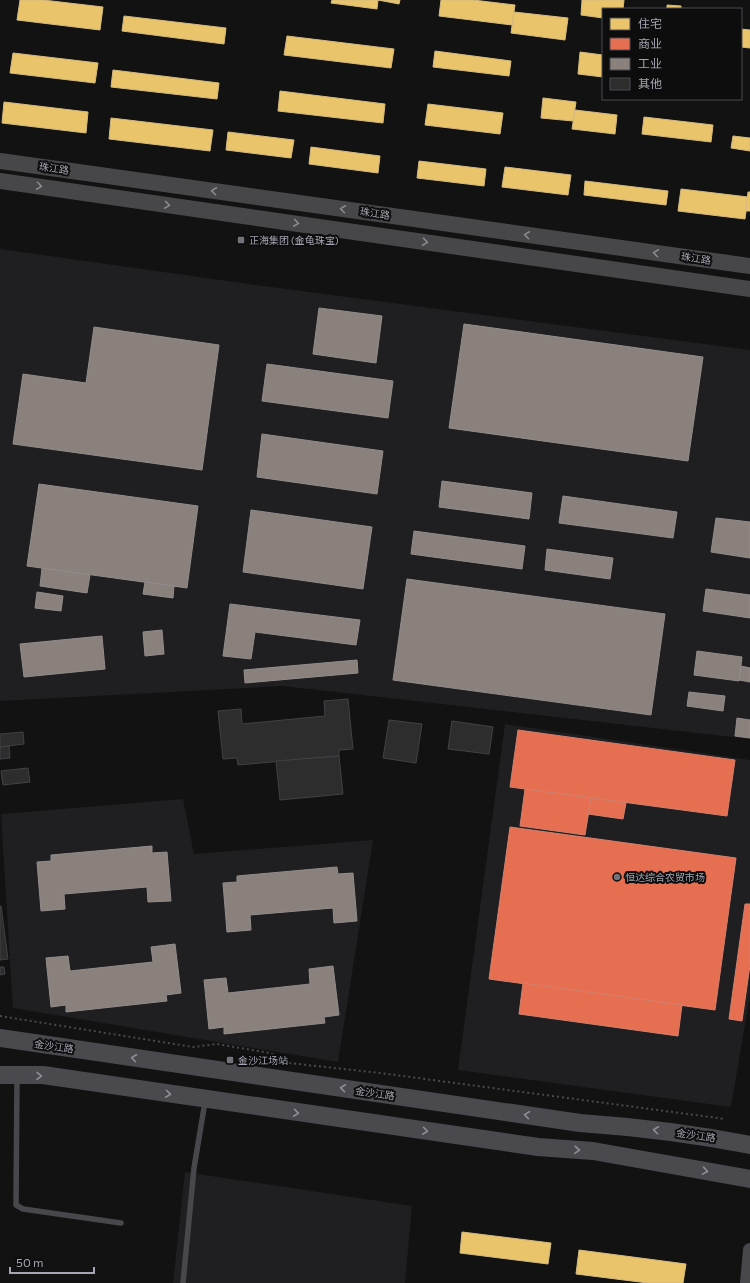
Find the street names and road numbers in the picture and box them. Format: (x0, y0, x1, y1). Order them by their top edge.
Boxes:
street label: 珠江路 (38, 160, 70, 176)
street label: 珠江路 (359, 205, 391, 221)
street label: 珠江路 (680, 250, 712, 266)
street label: 金沙江路 (33, 1037, 75, 1055)
street label: 金沙江路 (354, 1084, 396, 1102)
street label: 金沙江路 (675, 1126, 717, 1144)

